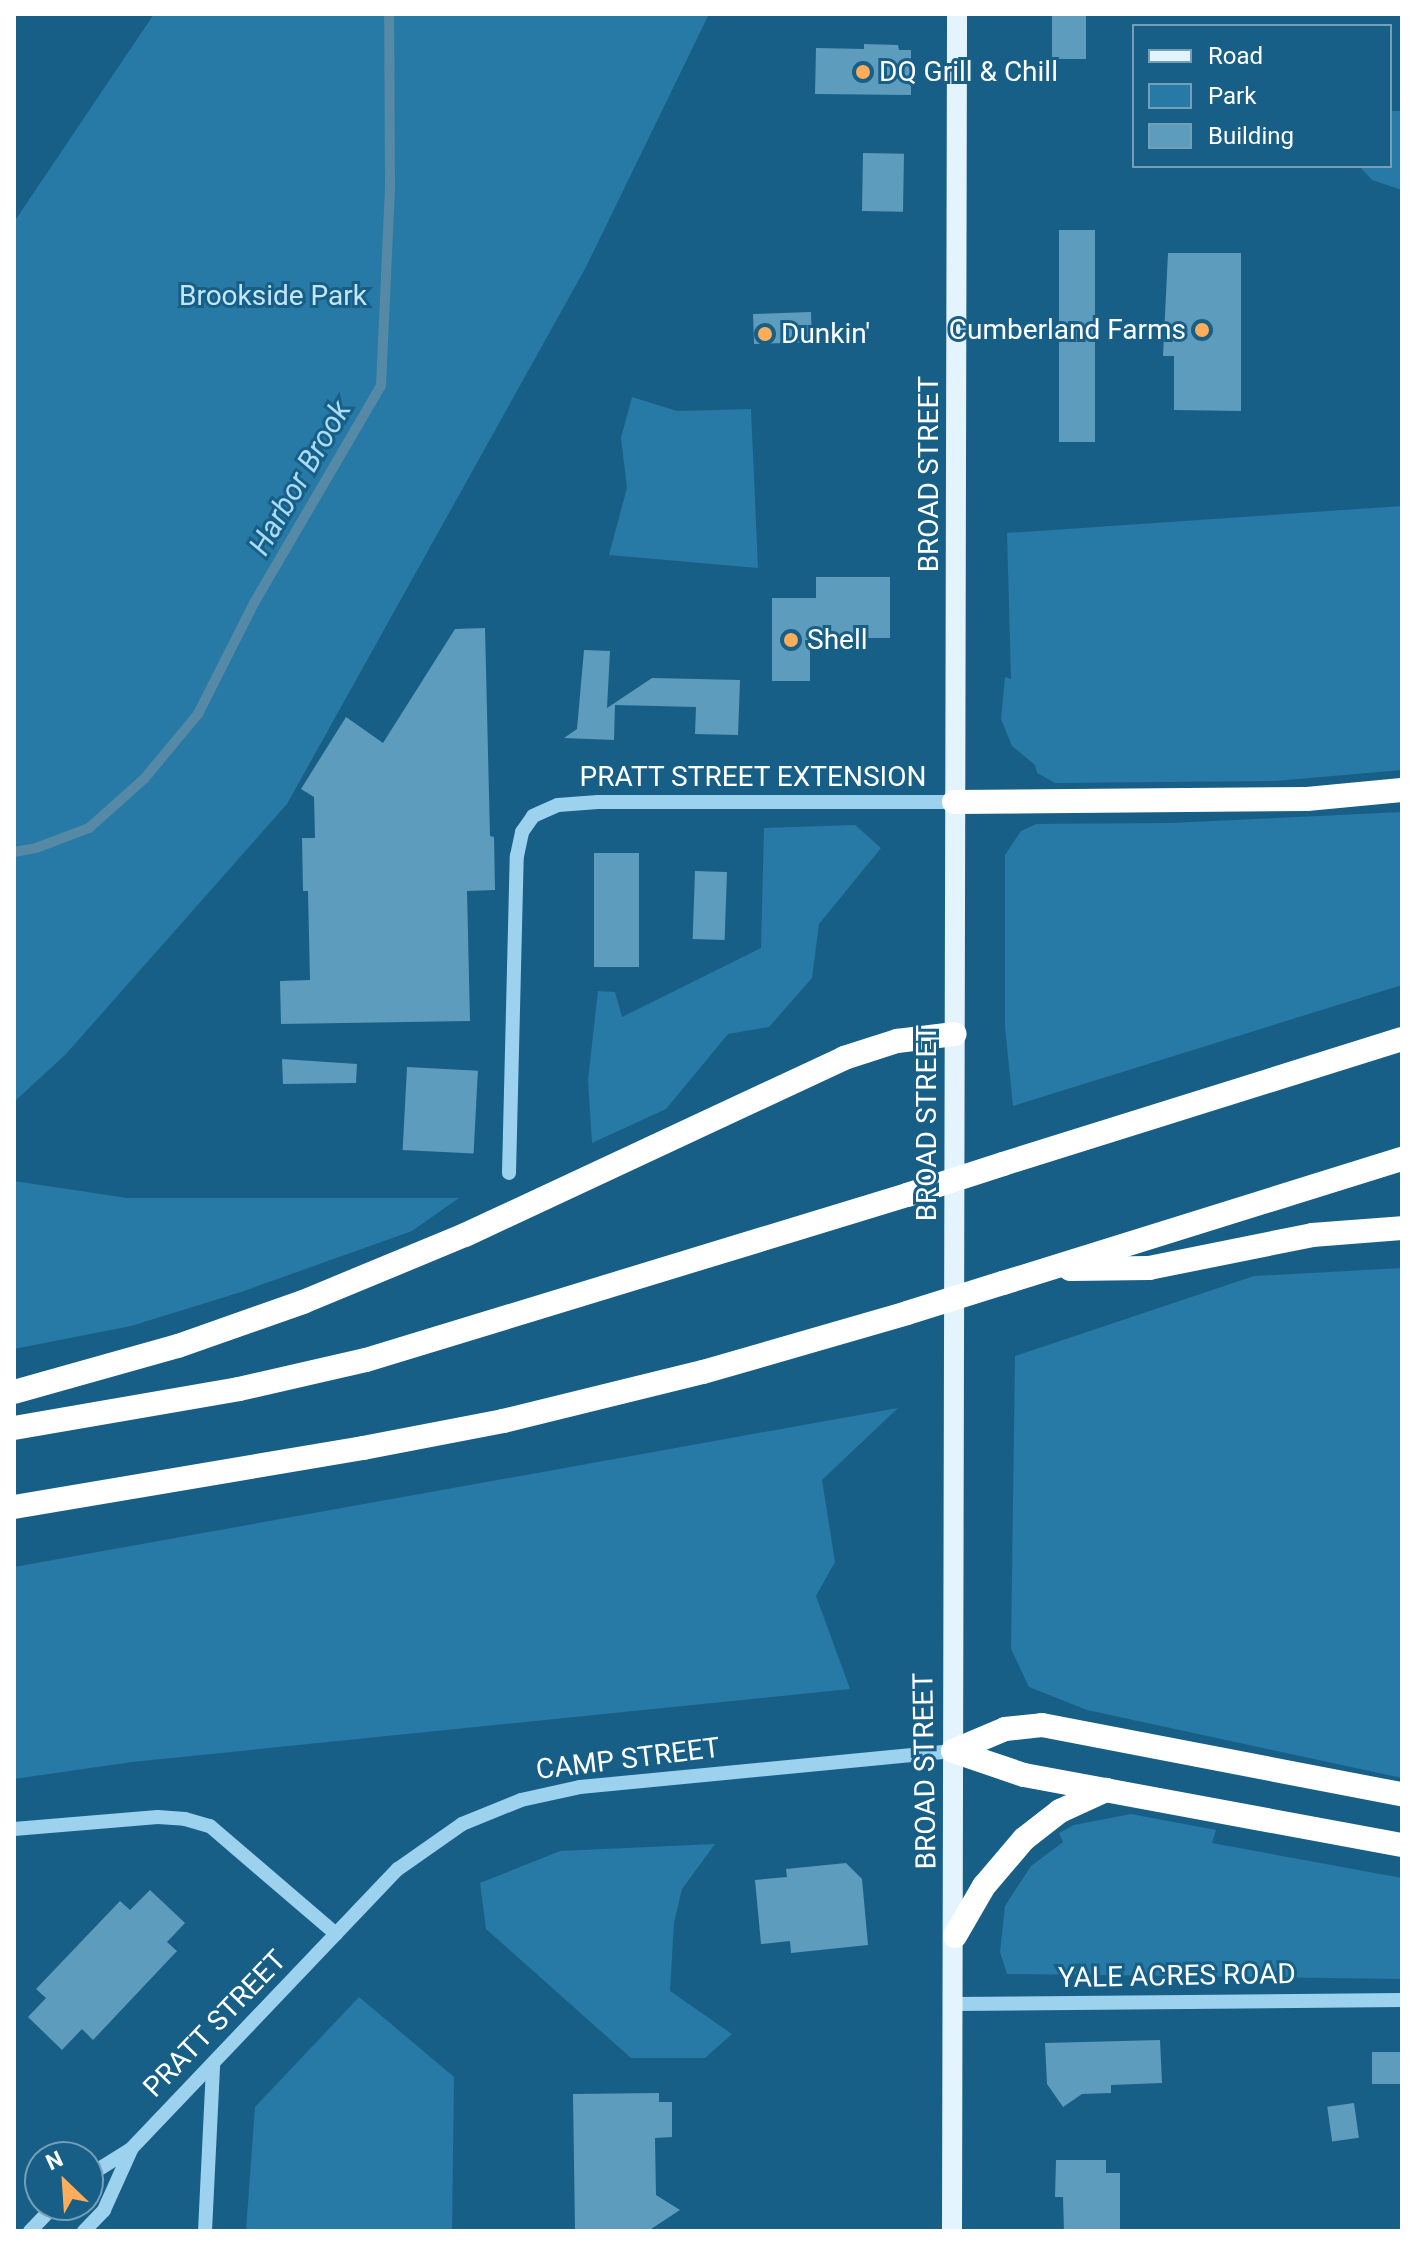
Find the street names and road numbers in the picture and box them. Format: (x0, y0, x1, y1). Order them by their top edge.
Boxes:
street label: BROAD STREET (912, 376, 946, 572)
street label: PRATT STREET EXTENSION (579, 760, 927, 794)
street label: BROAD STREET (910, 1025, 944, 1221)
street label: BROAD STREET (906, 1672, 944, 1870)
street label: CAMP STREET (534, 1731, 722, 1787)
street label: PRATT STREET (136, 1943, 294, 2105)
street label: YALE ACRES ROAD (1058, 1957, 1296, 1995)

